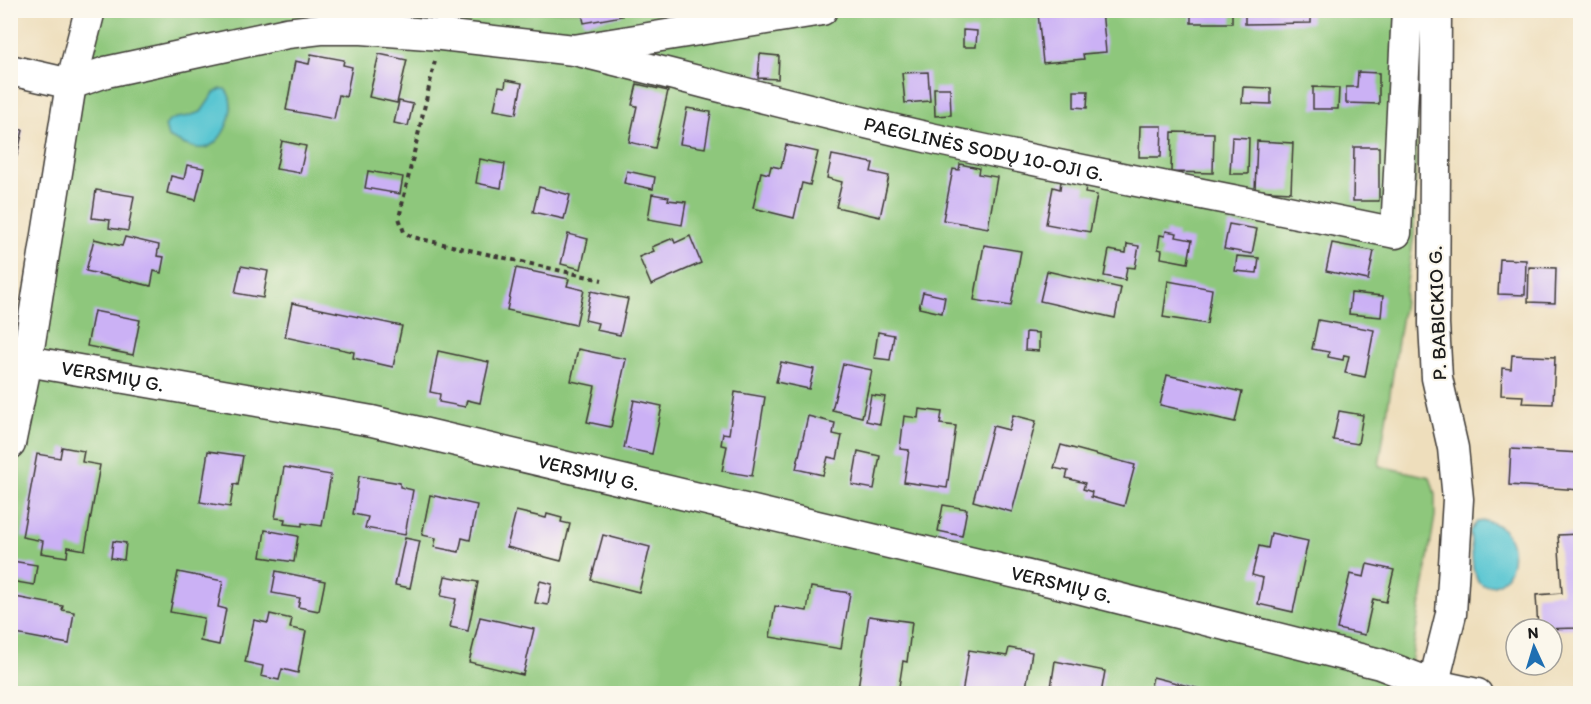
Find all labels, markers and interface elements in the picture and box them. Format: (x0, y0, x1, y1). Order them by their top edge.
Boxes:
street label: PAEGLINĖS SODŲ 10-OJI G. (862, 111, 1107, 186)
street label: P. BABICKIO G. (1423, 245, 1451, 381)
street label: VERSMIŲ G. (59, 355, 166, 397)
street label: VERSMIŲ G. (535, 449, 642, 496)
street label: VERSMIŲ G. (1008, 560, 1115, 608)
north arrow (1504, 617, 1564, 677)
text: N (1527, 623, 1539, 642)

